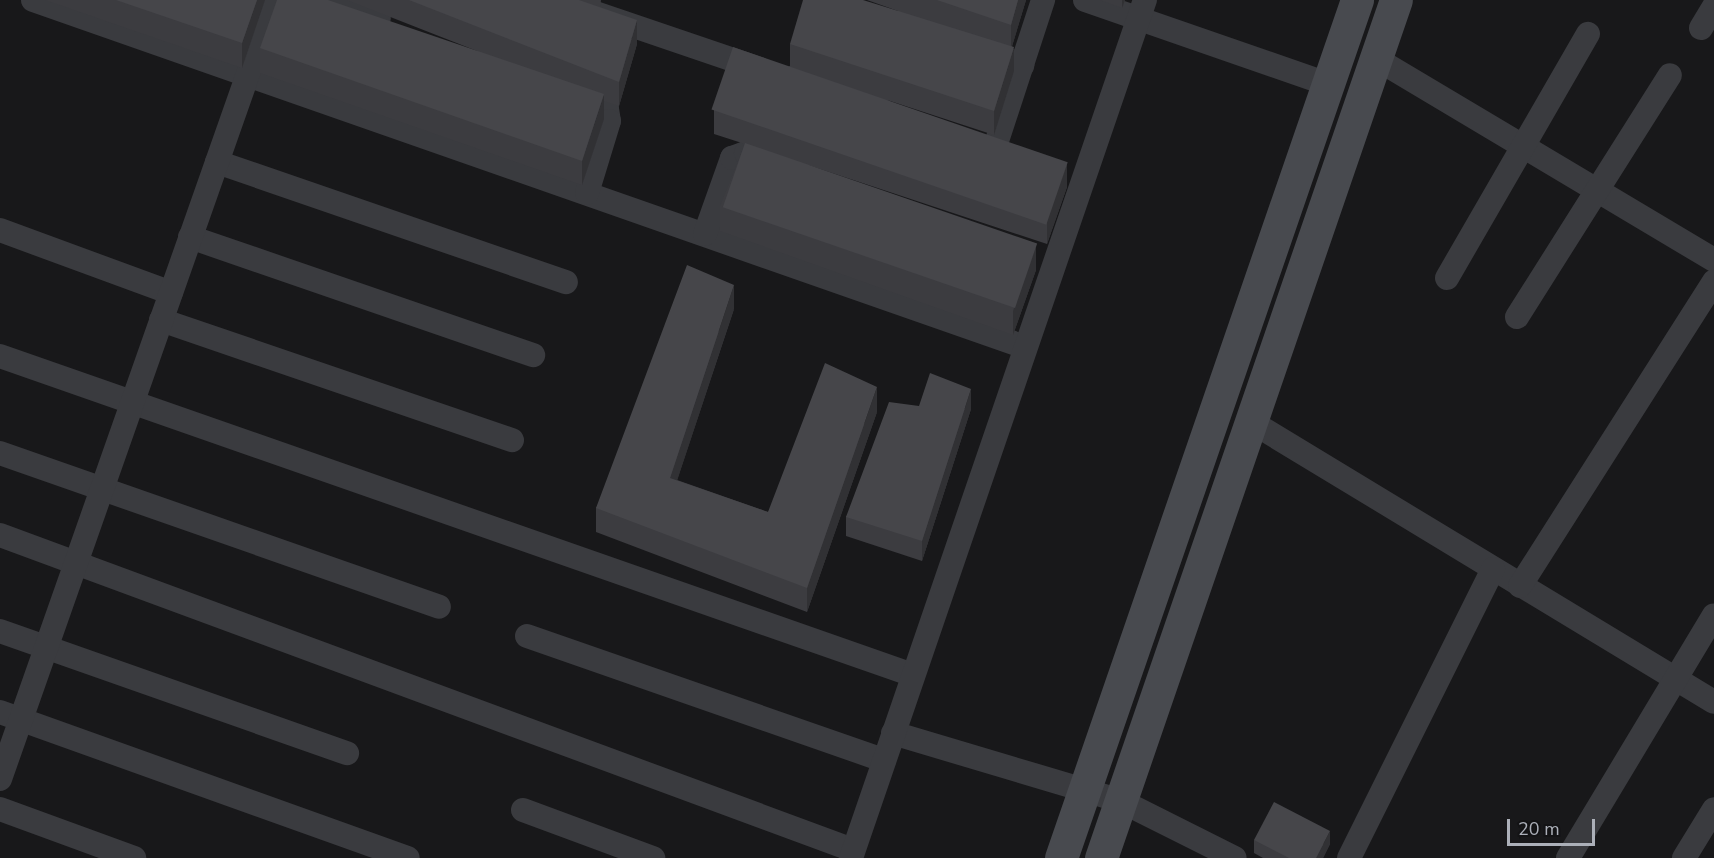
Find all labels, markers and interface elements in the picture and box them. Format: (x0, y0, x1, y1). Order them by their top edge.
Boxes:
scale bar (1510, 807, 1598, 845)
text: 20 m (1518, 817, 1560, 841)

